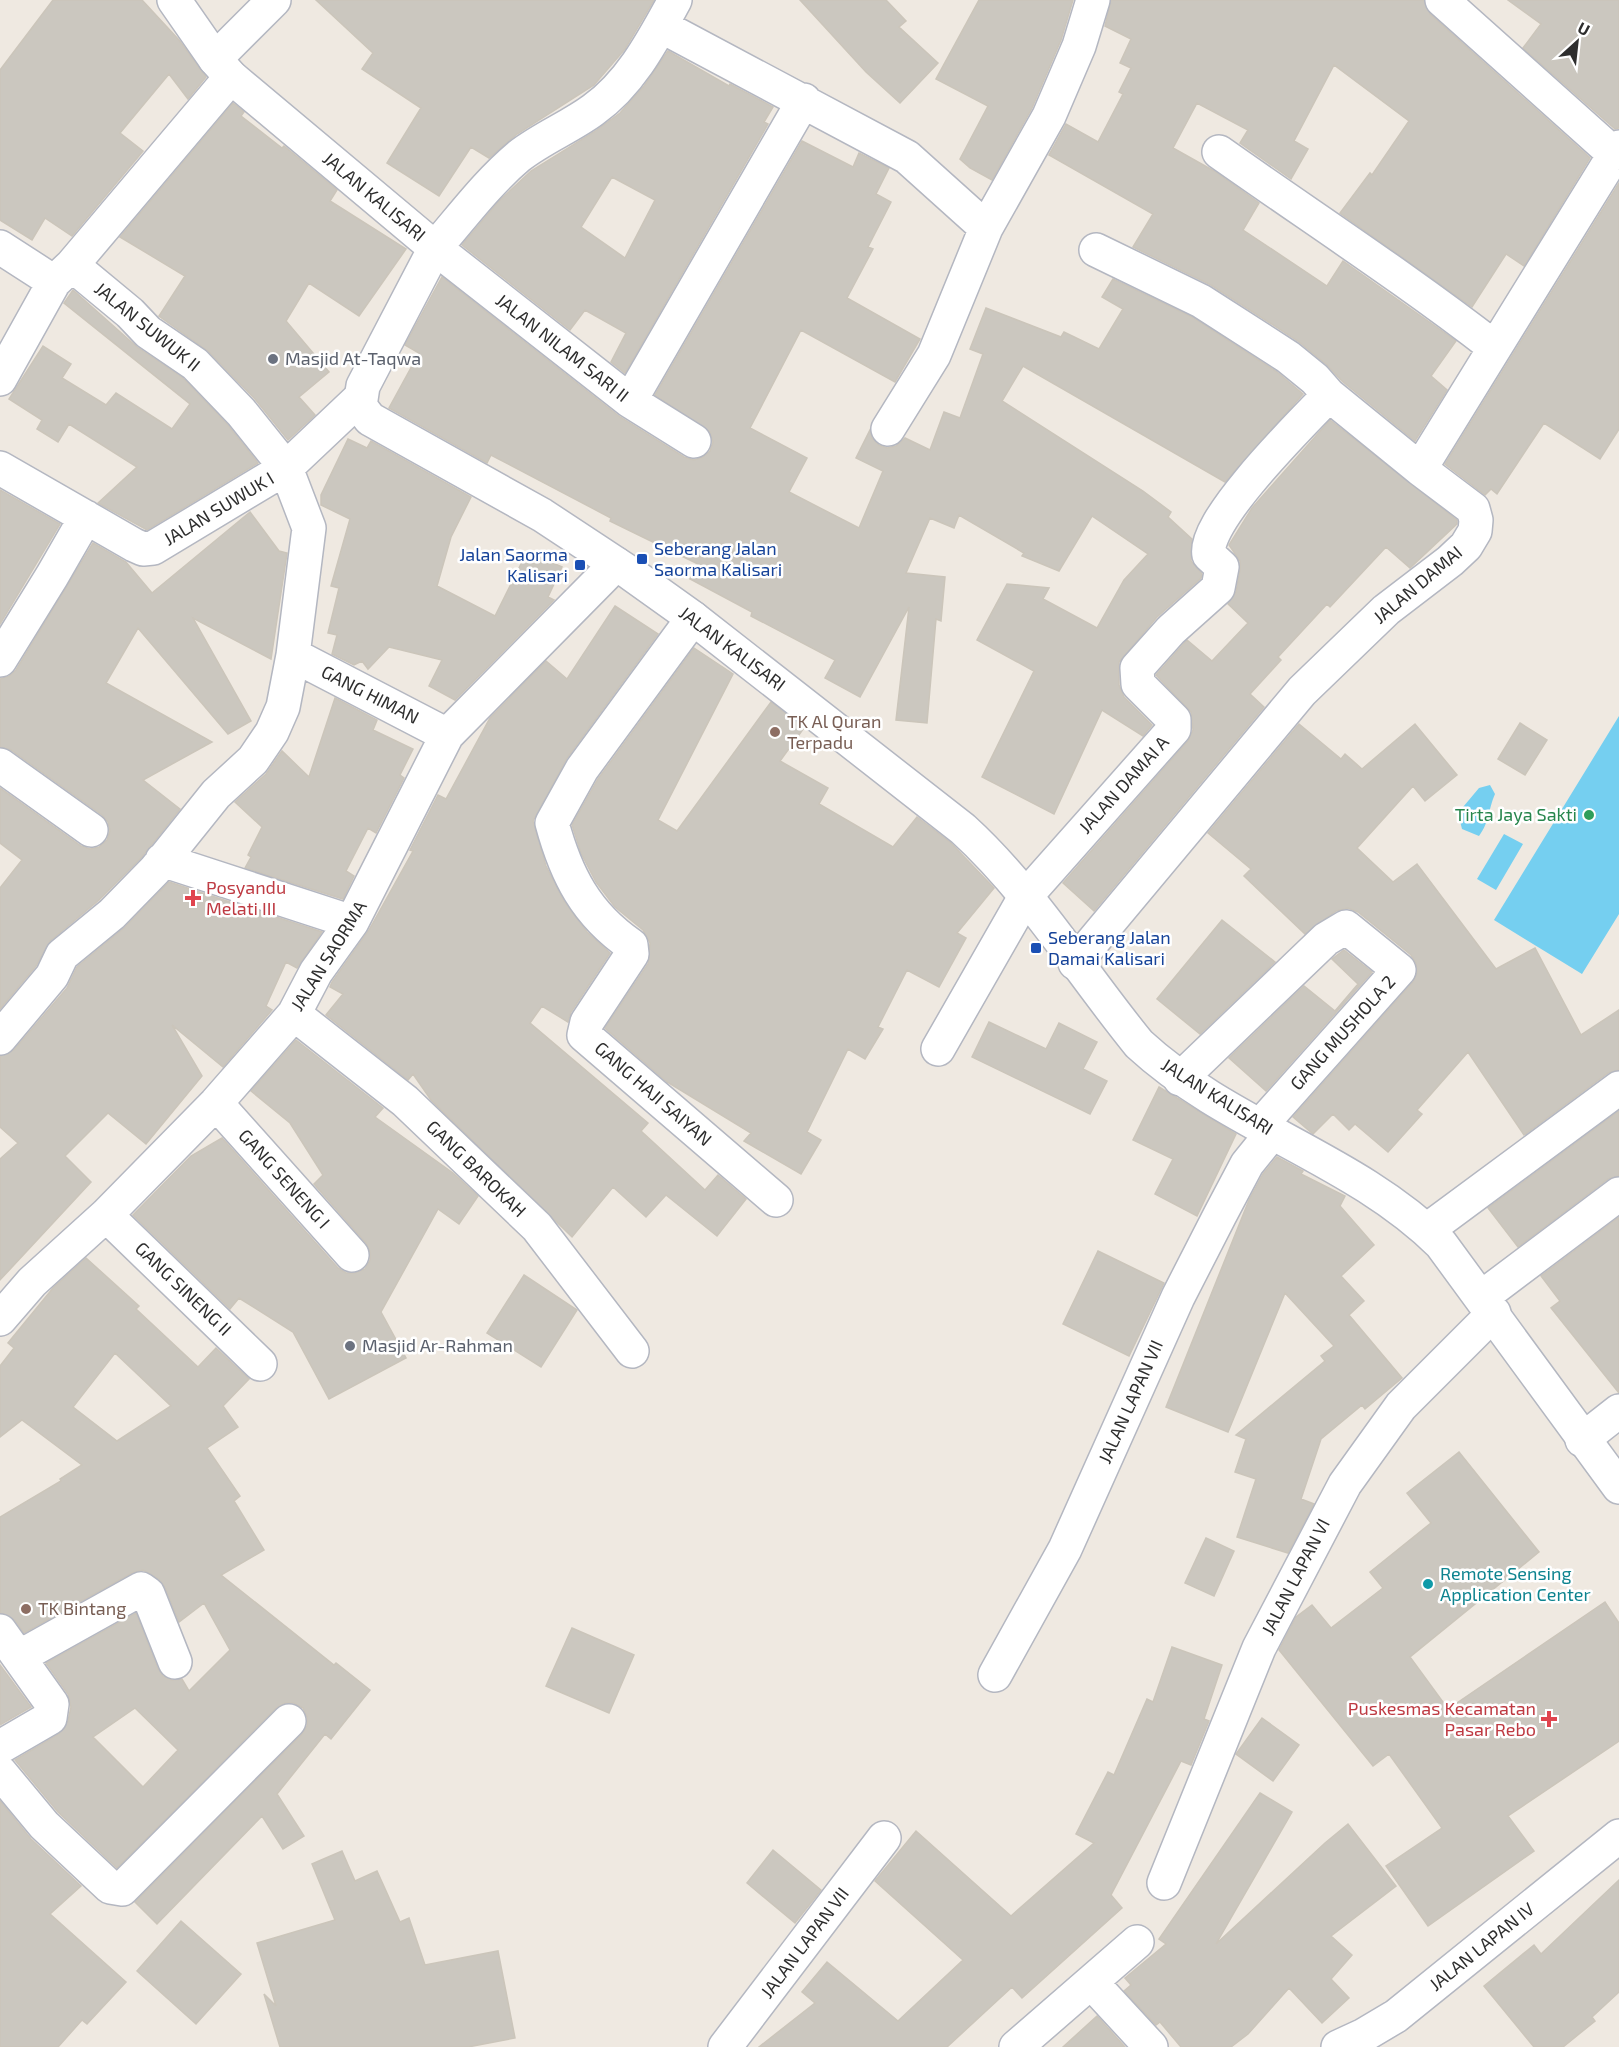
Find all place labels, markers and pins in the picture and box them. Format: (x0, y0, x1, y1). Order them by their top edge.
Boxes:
place label: Masjid At-Taqwa (285, 347, 421, 369)
marker: Masjid At-Taqwa (266, 352, 280, 366)
place label: Seberang Jalan Saorma Kalisari (654, 537, 782, 580)
place label: Jalan Saorma Kalisari (459, 543, 568, 586)
marker: Seberang Jalan Saorma Kalisari (635, 552, 649, 566)
marker: Jalan Saorma Kalisari (573, 558, 587, 572)
place label: TK Al Quran Terpadu (787, 710, 881, 753)
marker: TK Al Quran Terpadu (768, 725, 782, 739)
place label: Tirta Jaya Sakti (1455, 803, 1577, 825)
marker: Tirta Jaya Sakti (1582, 808, 1596, 822)
place label: Posyandu Melati III (206, 876, 286, 919)
marker: Posyandu Melati III (184, 889, 202, 907)
place label: Seberang Jalan Damai Kalisari (1048, 926, 1171, 969)
marker: Seberang Jalan Damai Kalisari (1029, 941, 1043, 955)
place label: Masjid Ar-Rahman (362, 1334, 513, 1356)
marker: Masjid Ar-Rahman (343, 1339, 357, 1353)
place label: Remote Sensing Application Center (1440, 1562, 1591, 1605)
marker: Remote Sensing Application Center (1421, 1577, 1435, 1591)
place label: TK Bintang (38, 1597, 126, 1619)
marker: TK Bintang (19, 1602, 33, 1616)
place label: Puskesmas Kecamatan Pasar Rebo (1348, 1697, 1536, 1740)
marker: Puskesmas Kecamatan Pasar Rebo (1540, 1710, 1558, 1728)

